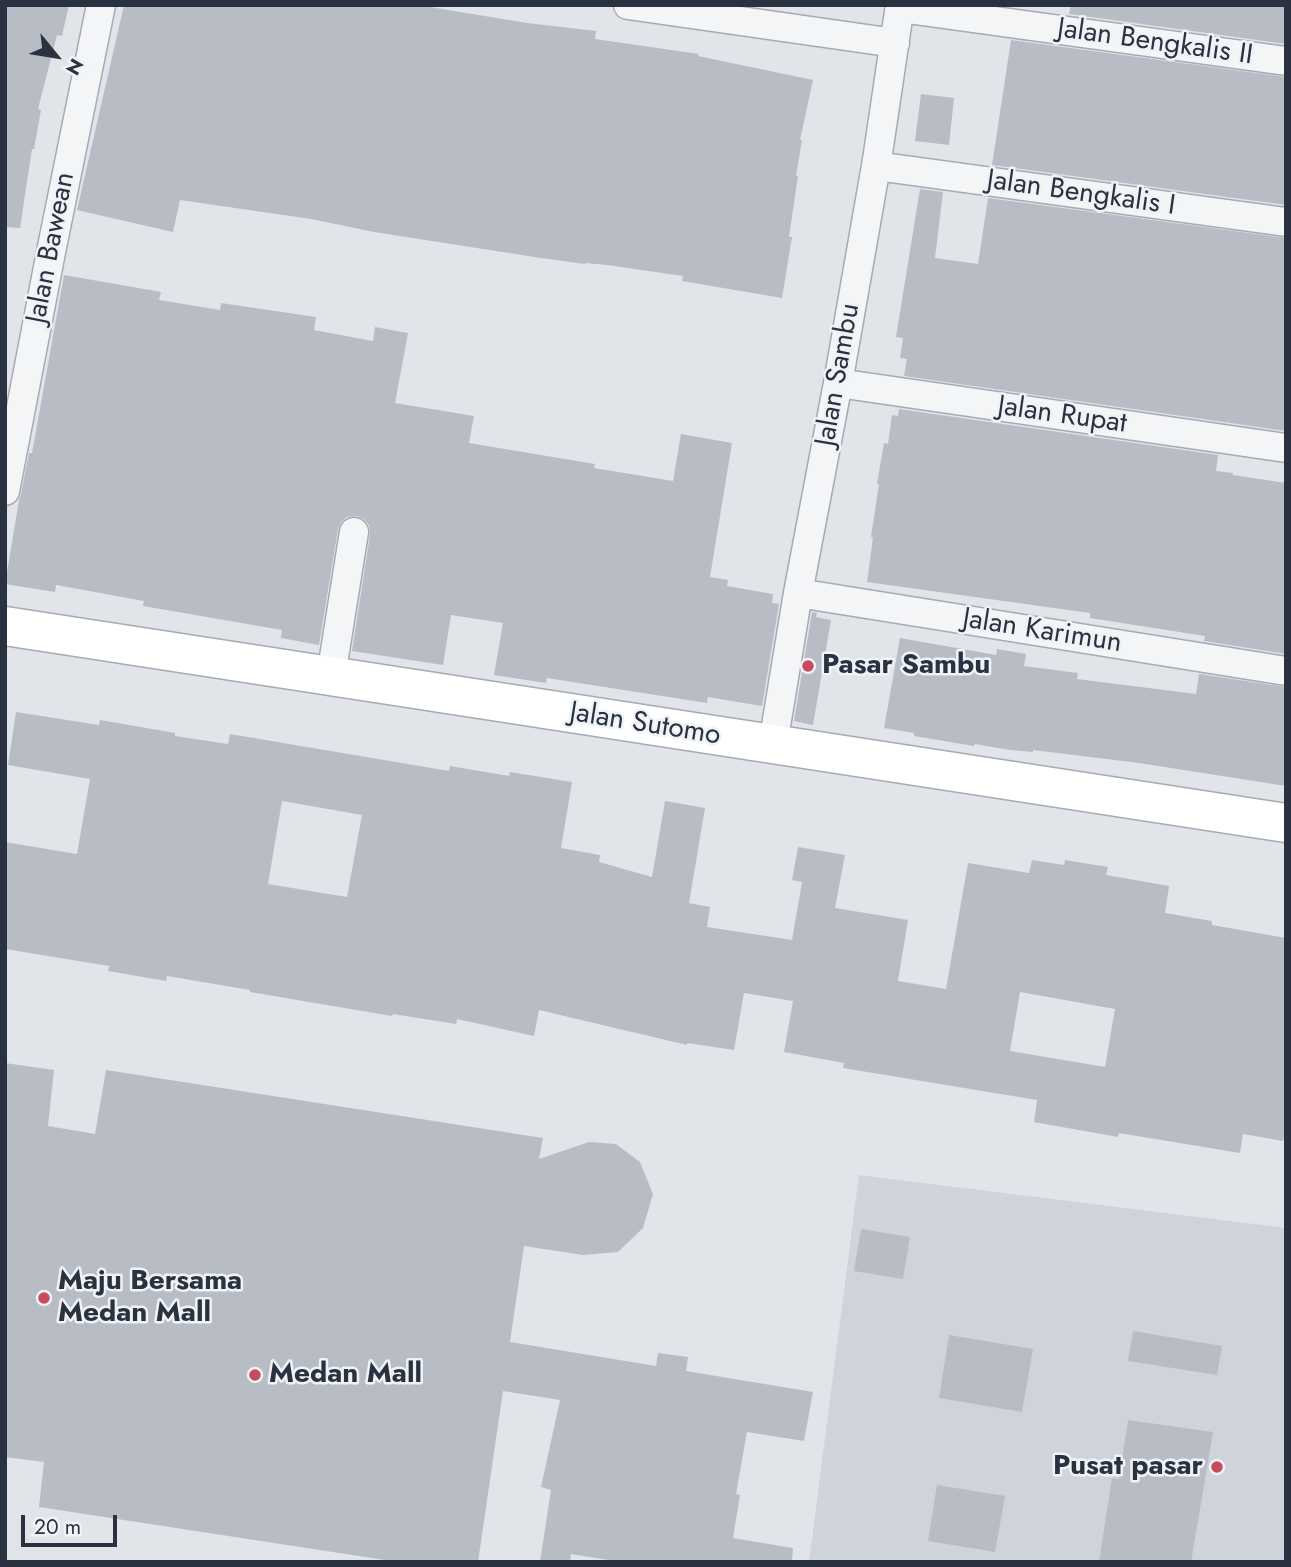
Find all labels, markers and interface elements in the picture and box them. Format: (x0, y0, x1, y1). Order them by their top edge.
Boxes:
street label: Jalan Bengkalis II (1055, 13, 1255, 73)
north arrow (21, 21, 91, 91)
text: N (59, 53, 90, 80)
street label: Jalan Bengkalis I (985, 164, 1177, 224)
street label: Jalan Bawean (21, 170, 83, 326)
street label: Jalan Sambu (810, 301, 868, 449)
street label: Jalan Rupat (995, 390, 1129, 442)
street label: Jalan Karimun (960, 603, 1124, 661)
place label: Pasar Sambu (822, 649, 990, 683)
marker: Pasar Sambu (800, 658, 816, 674)
street label: Jalan Sutomo (567, 696, 723, 754)
place label: Maju Bersama Medan Mall (58, 1265, 242, 1331)
marker: Maju Bersama Medan Mall (36, 1290, 52, 1306)
place label: Medan Mall (269, 1358, 422, 1392)
marker: Medan Mall (247, 1367, 263, 1383)
place label: Pusat pasar (1053, 1450, 1203, 1484)
marker: Pusat pasar (1209, 1459, 1225, 1475)
scale bar (24, 1500, 121, 1544)
text: 20 m (34, 1512, 81, 1542)

